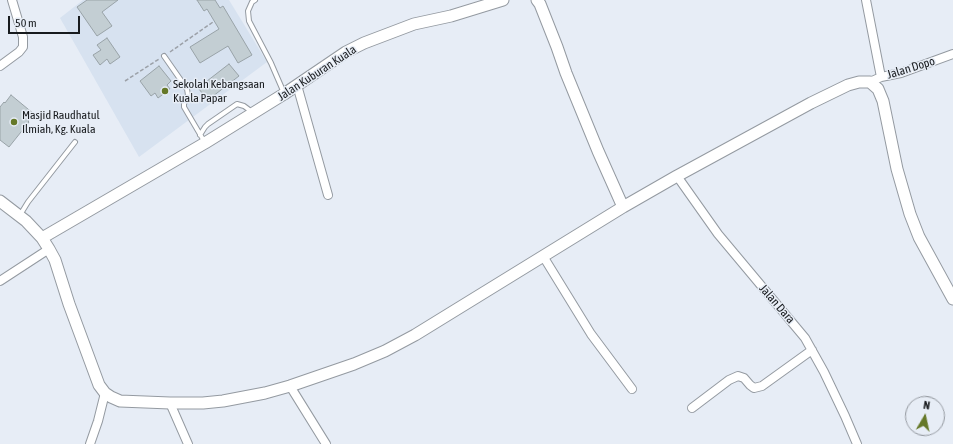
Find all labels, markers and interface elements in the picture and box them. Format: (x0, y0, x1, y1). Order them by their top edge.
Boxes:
scale bar (10, 8, 82, 34)
text: 50 m (15, 16, 37, 30)
street label: Jalan Kuburan Kuala (275, 42, 359, 104)
street label: Jalan Dopo (885, 54, 937, 82)
place label: Sekolah Kebangsaan Kuala Papar (173, 77, 265, 105)
marker: Sekolah Kebangsaan Kuala Papar (160, 86, 170, 96)
place label: Masjid Raudhatul Ilmiah, Kg. Kuala (22, 108, 100, 136)
marker: Masjid Raudhatul Ilmiah, Kg. Kuala (9, 117, 19, 127)
street label: Jalan Dara (756, 282, 798, 326)
north arrow (905, 396, 945, 436)
text: N (923, 399, 931, 412)

